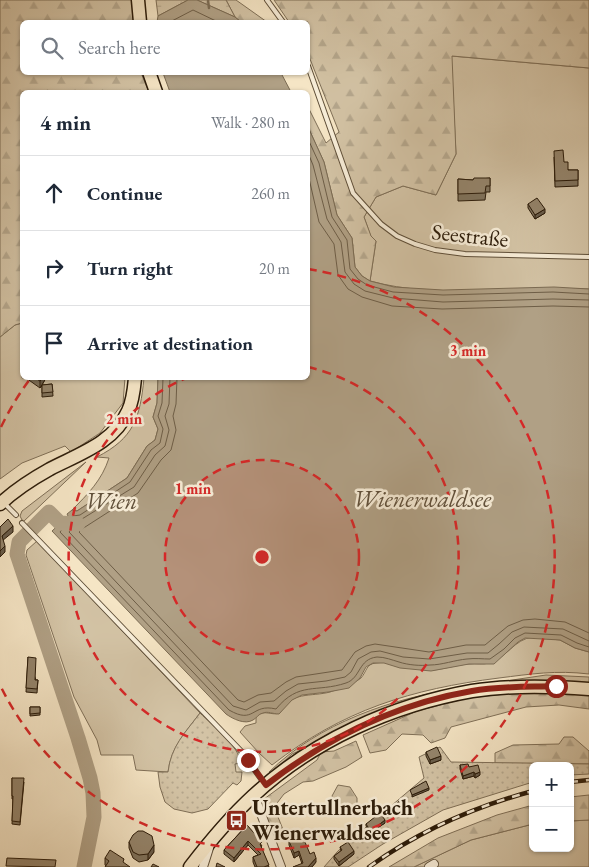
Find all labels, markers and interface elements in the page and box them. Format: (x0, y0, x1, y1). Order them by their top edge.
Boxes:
search box (20, 20, 310, 75)
icon: search (38, 34, 66, 62)
text: Search here (78, 35, 160, 60)
text: 4 min (40, 109, 91, 136)
text: Walk · 280 m (211, 112, 290, 133)
icon: ahead (40, 179, 68, 207)
text: Continue (87, 181, 162, 206)
text: 260 m (251, 183, 290, 204)
street label: Seestraße (430, 217, 510, 254)
icon: right (40, 254, 68, 282)
text: Turn right (87, 256, 173, 281)
text: 20 m (259, 258, 290, 279)
icon: arrive (40, 329, 68, 357)
text: Arrive at destination (87, 331, 253, 356)
text: 3 min (450, 341, 487, 360)
text: 2 min (106, 409, 143, 428)
text: 1 min (175, 479, 212, 498)
water label: Wienerwaldsee (353, 483, 492, 514)
water label: Wien (85, 485, 137, 516)
centre of rings (253, 548, 271, 566)
route start (545, 675, 568, 698)
route end (237, 749, 260, 772)
map controls (529, 762, 574, 852)
button: + (529, 762, 574, 807)
place label: Untertullnerbach Wienerwaldsee (252, 793, 413, 847)
button: − (529, 807, 574, 852)
bus stop icon: Untertullnerbach Wienerwaldsee (224, 808, 248, 832)

